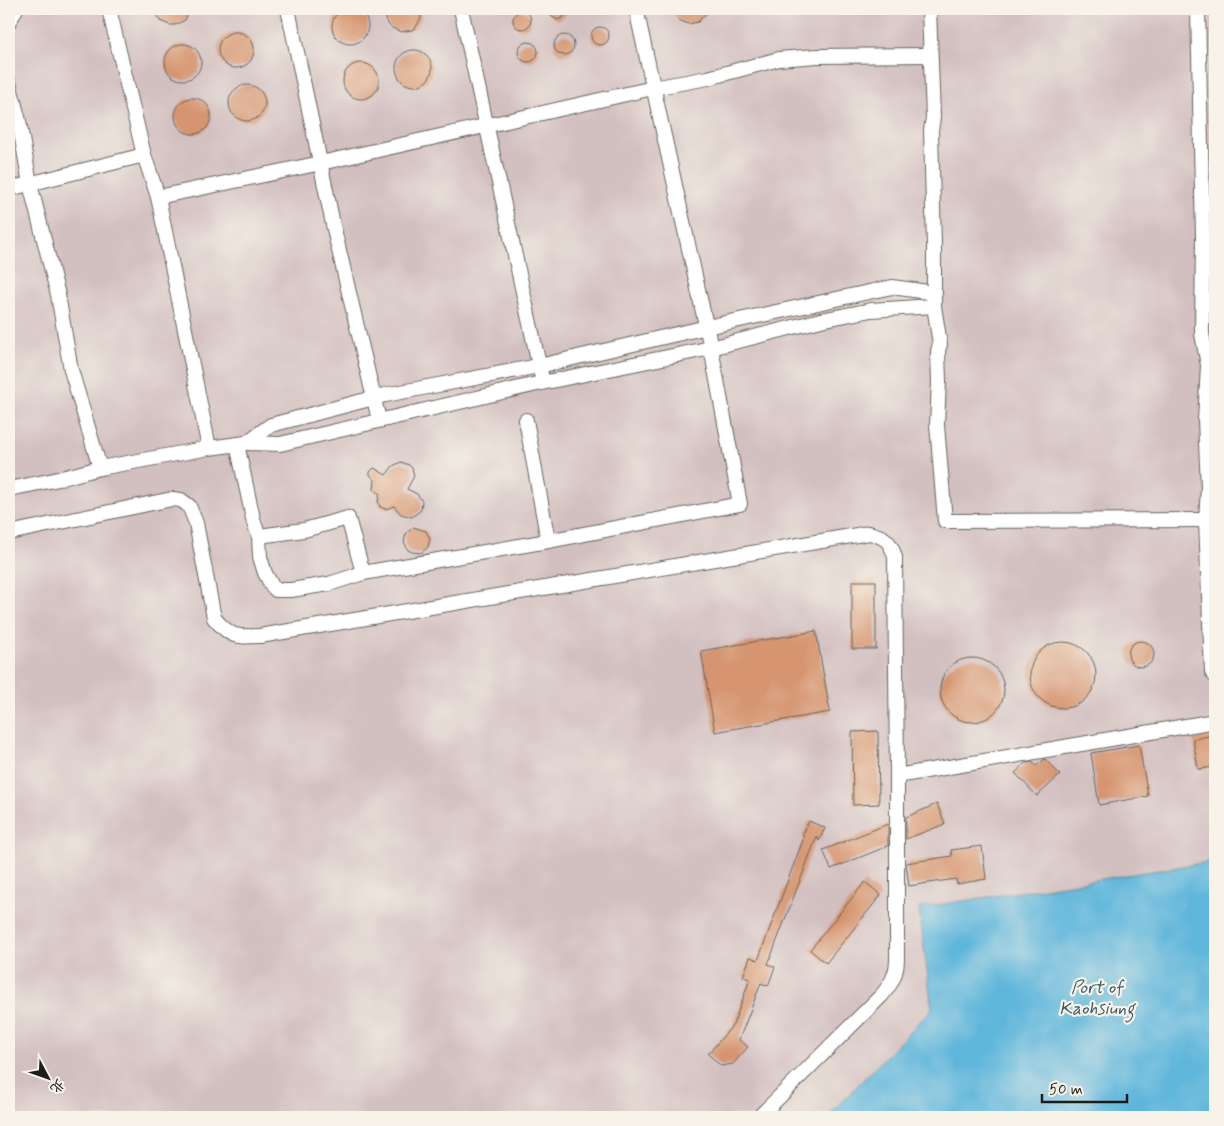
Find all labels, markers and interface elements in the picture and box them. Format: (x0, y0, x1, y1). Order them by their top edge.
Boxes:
water label: Port of Kaohsiung (1059, 976, 1137, 1023)
north arrow (22, 1054, 72, 1104)
scale bar (1042, 1071, 1126, 1103)
text: 北 (46, 1075, 68, 1097)
text: 50 m (1049, 1080, 1083, 1100)

